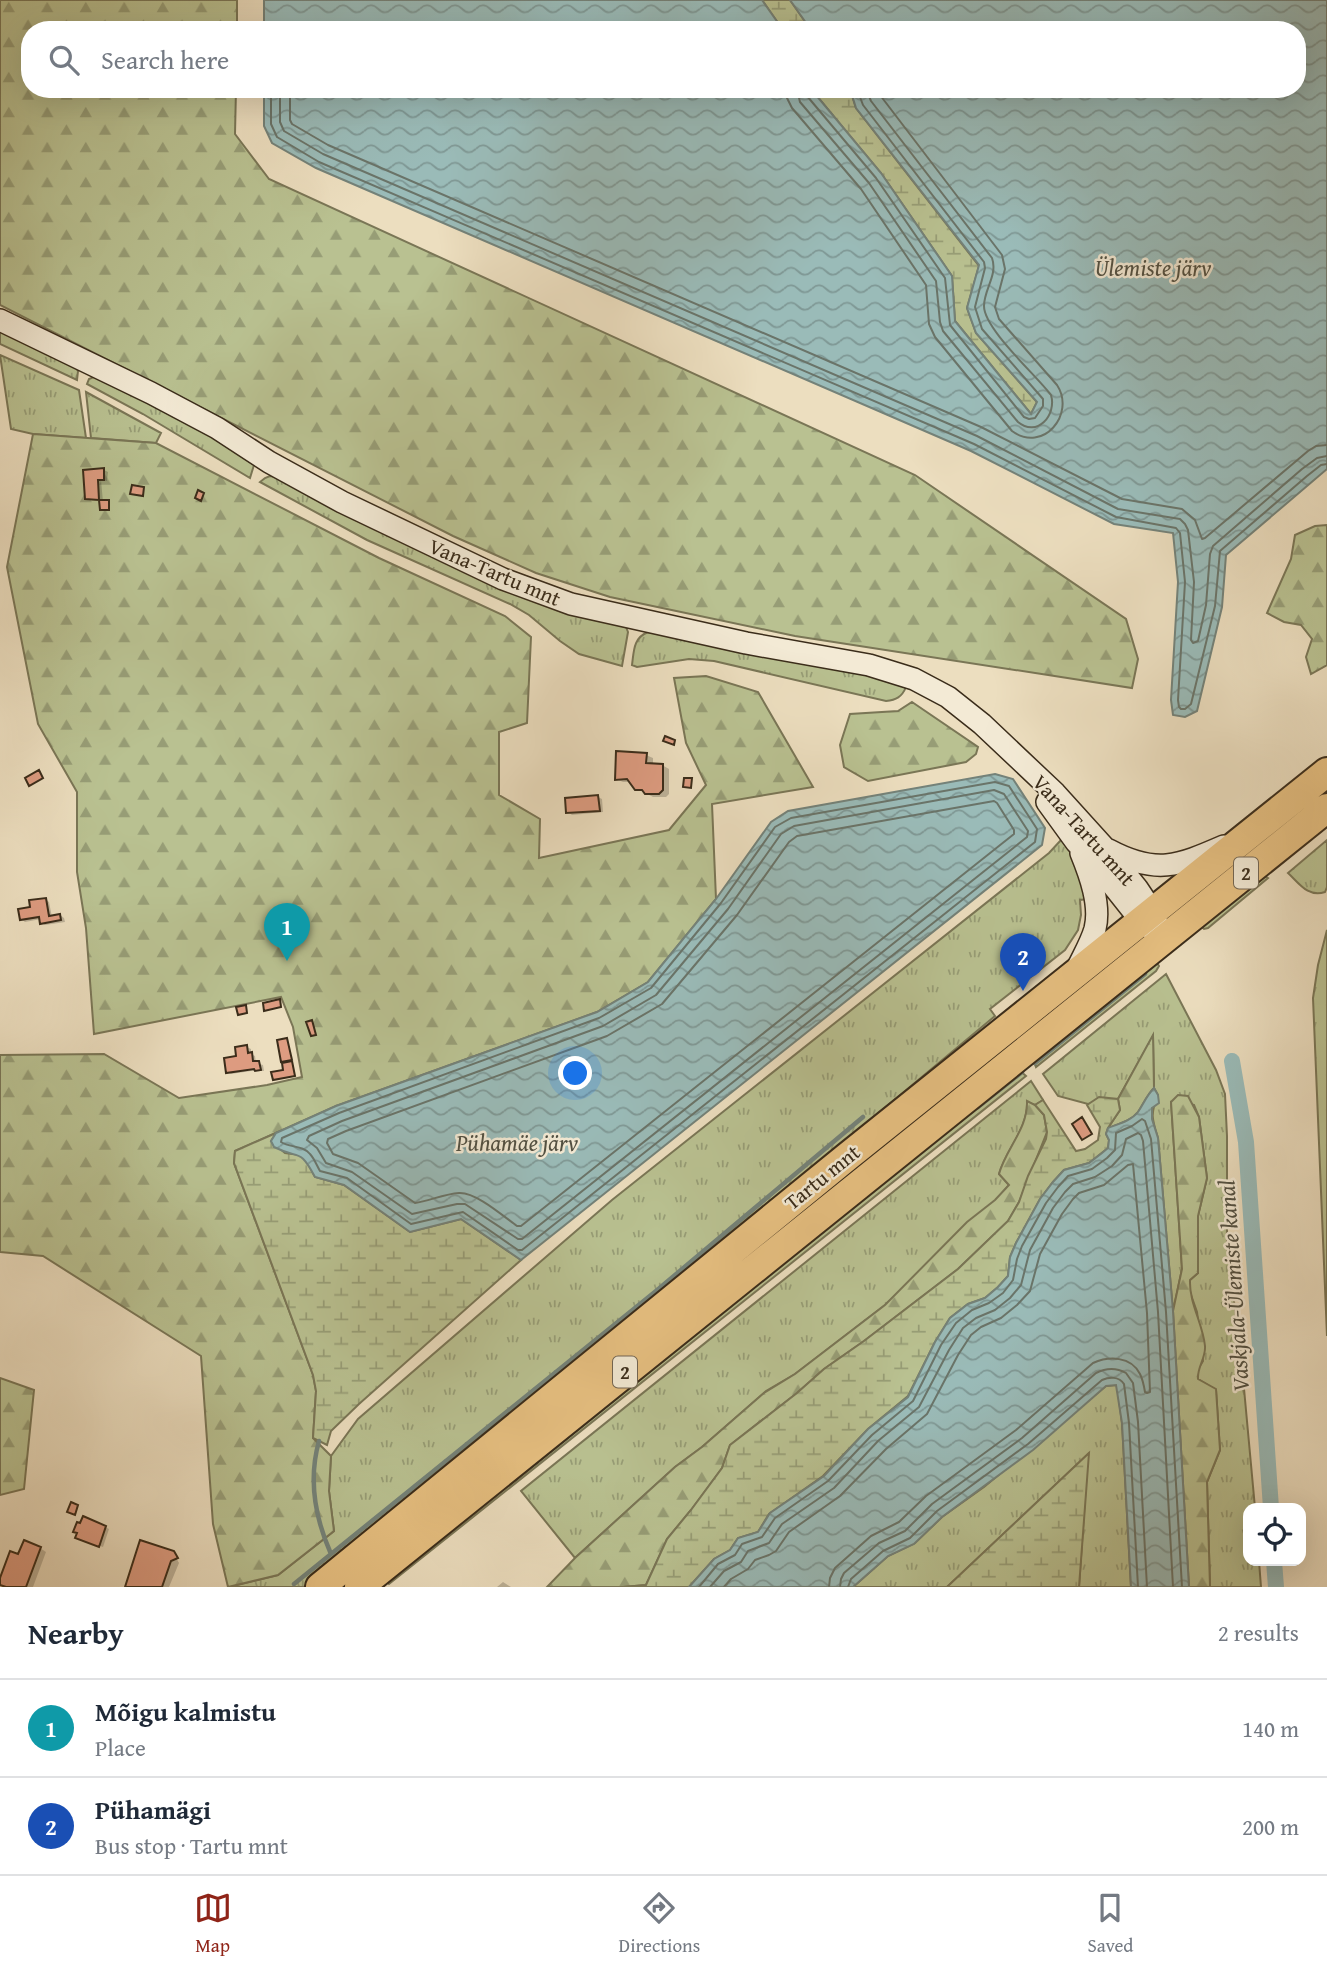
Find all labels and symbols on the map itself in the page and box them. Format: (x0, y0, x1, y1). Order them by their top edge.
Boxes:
water label: Ülemiste järv (1095, 251, 1212, 284)
street label: Vana-Tartu mnt (424, 530, 566, 614)
street label: Vana-Tartu mnt (1025, 767, 1143, 893)
road number: 2 (1234, 858, 1258, 888)
pin: 1 (264, 903, 310, 961)
pin: 2 (1000, 933, 1046, 991)
your location (558, 1056, 592, 1090)
water label: Pühamäe järv (455, 1126, 579, 1159)
street label: Tartu mnt (778, 1136, 867, 1217)
water label: Vaskjala-Ülemiste kanal (1209, 1179, 1257, 1393)
road number: 2 (613, 1356, 637, 1388)

